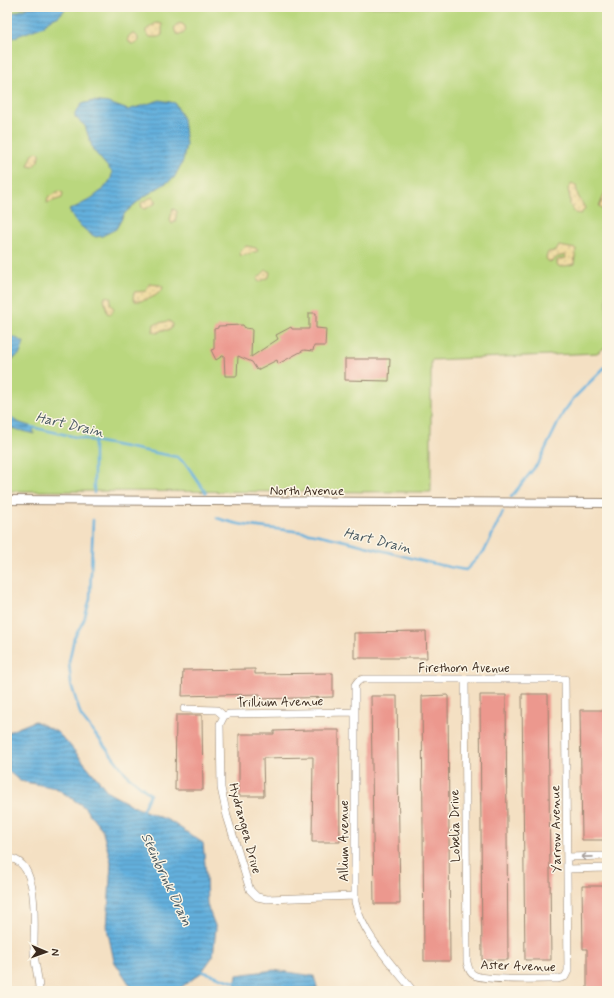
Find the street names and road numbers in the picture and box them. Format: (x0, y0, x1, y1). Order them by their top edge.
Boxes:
street label: North Avenue (270, 483, 344, 500)
street label: Firethorn Avenue (418, 660, 510, 677)
street label: Trillium Avenue (237, 693, 324, 712)
street label: Hydrangea Drive (223, 781, 265, 876)
street label: Yarrow Avenue (547, 785, 566, 873)
street label: Lobelia Drive (446, 789, 465, 863)
street label: Allium Avenue (336, 800, 353, 882)
street label: Aster Avenue (480, 957, 556, 976)

